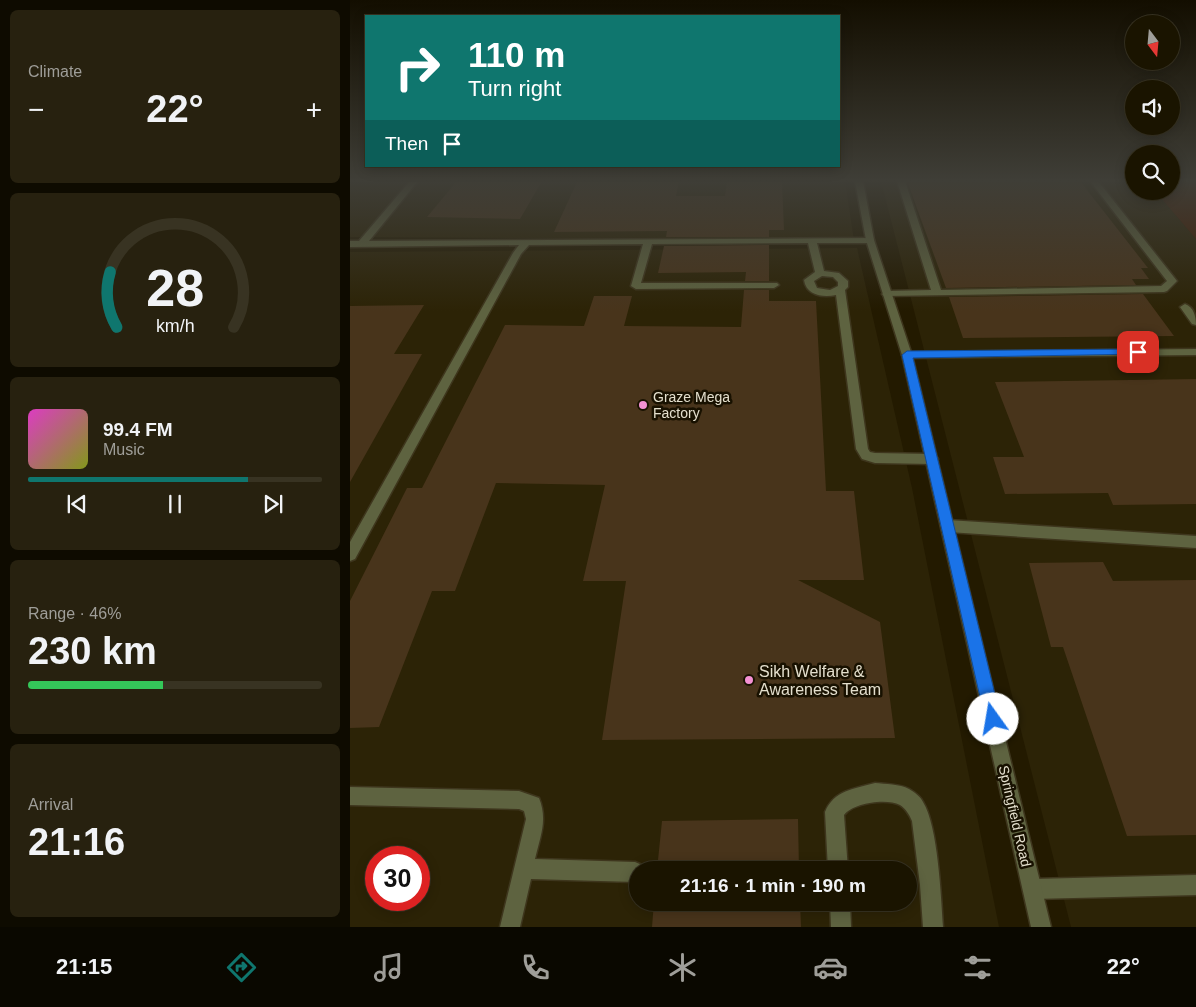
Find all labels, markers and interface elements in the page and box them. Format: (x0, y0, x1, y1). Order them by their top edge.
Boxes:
north arrow (1125, 15, 1180, 70)
map controls (1125, 15, 1180, 200)
icon: right (385, 35, 450, 100)
text: 110 m (468, 35, 565, 74)
text: Climate (28, 63, 82, 80)
text: Turn right (468, 76, 561, 101)
button: sound (1125, 80, 1180, 135)
text: 22° (146, 88, 204, 130)
text: − (28, 94, 44, 125)
text: + (306, 94, 322, 125)
icon: arrive (438, 130, 466, 158)
text: Then (385, 133, 428, 154)
button: search (1125, 145, 1180, 200)
text: 28 (146, 259, 204, 317)
text: km/h (156, 316, 194, 336)
pin (1117, 331, 1159, 373)
icon: arrive (1124, 338, 1152, 366)
place label: Graze Mega Factory (653, 389, 730, 421)
marker: Graze Mega Factory (637, 399, 649, 411)
text: 99.4 FM (103, 419, 173, 440)
text: Music (103, 441, 145, 458)
icon: previous (63, 490, 91, 518)
icon: pause (161, 490, 189, 518)
icon: next (259, 490, 287, 518)
text: Range · 46% (28, 605, 121, 622)
text: 230 km (28, 630, 157, 672)
place label: Sikh Welfare & Awareness Team (759, 663, 881, 698)
marker: Sikh Welfare & Awareness Team (743, 674, 755, 686)
position arrow (966, 692, 1018, 744)
street label: Springfield Road (996, 764, 1034, 868)
text: Arrival (28, 796, 73, 813)
text: 21:16 (28, 821, 125, 863)
speed limit sign: 30 (365, 846, 430, 911)
text: 21:16 · 1 min · 190 m (680, 875, 866, 896)
icon: directions (224, 950, 259, 985)
icon: music (371, 950, 406, 985)
icon: phone (518, 950, 553, 985)
icon: climate (665, 950, 700, 985)
icon: car (813, 950, 848, 985)
icon: filters (960, 950, 995, 985)
text: 21:15 (56, 954, 112, 979)
text: 22° (1107, 954, 1140, 979)

